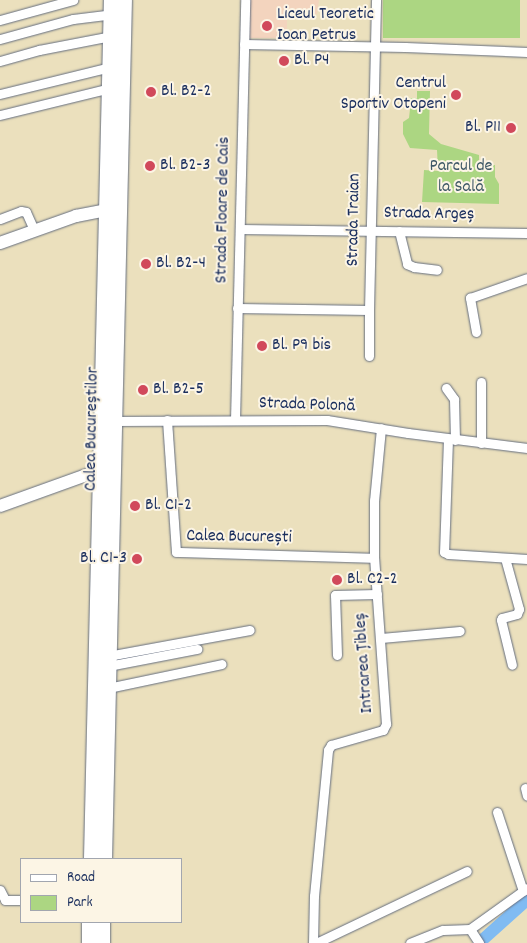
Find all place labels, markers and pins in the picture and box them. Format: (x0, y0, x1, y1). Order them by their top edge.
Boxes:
place label: Liceul Teoretic Ioan Petrus (277, 5, 374, 48)
marker: Liceul Teoretic Ioan Petrus (261, 20, 273, 32)
place label: Bl. P4 (294, 50, 330, 72)
marker: Bl. P4 (278, 55, 290, 67)
place label: Centrul Sportiv Otopeni (341, 74, 446, 116)
place label: Bl. B2-2 (161, 81, 211, 103)
marker: Bl. B2-2 (145, 86, 157, 98)
marker: Centrul Sportiv Otopeni (450, 89, 462, 101)
place label: Bl. P11 (465, 117, 501, 139)
marker: Bl. P11 (505, 122, 517, 134)
place label: Bl. B2-3 (160, 155, 210, 177)
marker: Bl. B2-3 (144, 160, 156, 172)
place label: Bl. B2-4 (156, 253, 206, 275)
marker: Bl. B2-4 (140, 258, 152, 270)
place label: Bl. P9 bis (272, 335, 331, 357)
marker: Bl. P9 bis (256, 340, 268, 352)
place label: Bl. B2-5 (153, 379, 204, 401)
marker: Bl. B2-5 (137, 384, 149, 396)
place label: Bl. C1-2 (145, 495, 192, 517)
marker: Bl. C1-2 (129, 500, 141, 512)
place label: Bl. C1-3 (80, 548, 127, 570)
marker: Bl. C1-3 (131, 553, 143, 565)
place label: Bl. C2-2 (347, 569, 398, 591)
marker: Bl. C2-2 (331, 574, 343, 586)

